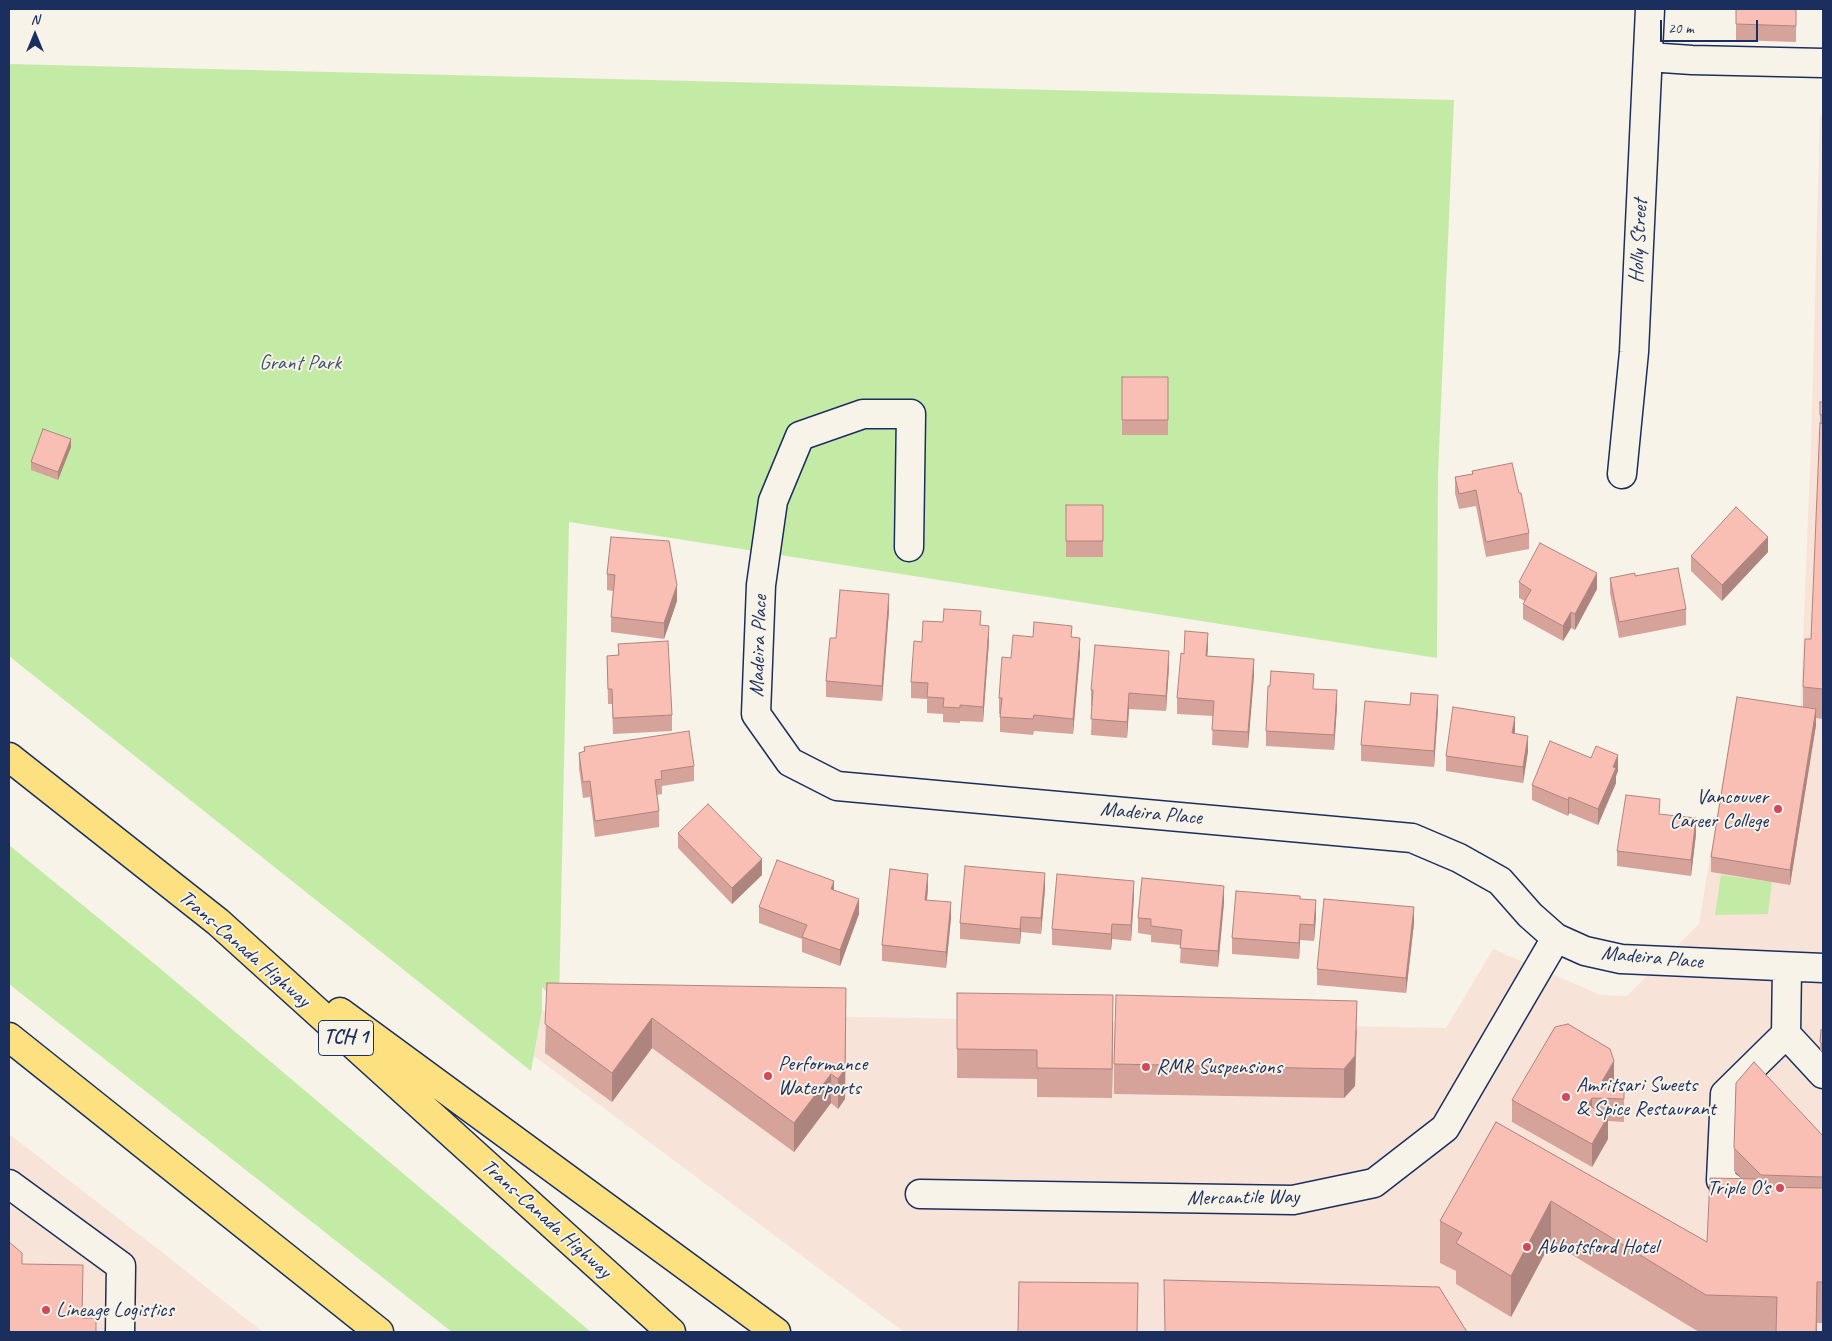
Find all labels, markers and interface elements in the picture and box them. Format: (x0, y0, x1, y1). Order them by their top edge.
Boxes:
north arrow (10, 10, 60, 60)
scale bar (1662, 10, 1760, 42)
text: N (31, 11, 39, 28)
text: 20 m (1668, 19, 1694, 38)
street label: Holly Street (1624, 198, 1654, 284)
park label: Grant Park (259, 350, 341, 376)
street label: Madeira Place (745, 595, 773, 697)
place label: Vancouver Career College (1670, 784, 1768, 834)
street label: Madeira Place (1099, 797, 1203, 831)
marker: Vancouver Career College (1772, 803, 1784, 815)
street label: Trans-Canada Highway (173, 885, 315, 1013)
street label: Madeira Place (1600, 941, 1704, 975)
road number: TCH 1 (318, 1020, 374, 1056)
place label: Performance Waterports (778, 1051, 867, 1101)
place label: RMR Suspensions (1156, 1054, 1282, 1080)
marker: RMR Suspensions (1140, 1061, 1152, 1073)
marker: Performance Waterports (762, 1070, 774, 1082)
place label: Amritsari Sweets & Spice Restaurant (1576, 1072, 1716, 1122)
marker: Amritsari Sweets & Spice Restaurant (1560, 1091, 1572, 1103)
street label: Trans-Canada Highway (476, 1154, 616, 1284)
place label: Triple O's (1707, 1175, 1770, 1201)
marker: Triple O's (1774, 1182, 1786, 1194)
street label: Mercantile Way (1187, 1184, 1299, 1212)
place label: Abbotsford Hotel (1537, 1234, 1658, 1260)
marker: Abbotsford Hotel (1521, 1241, 1533, 1253)
place label: Lineage Logistics (56, 1297, 174, 1323)
marker: Lineage Logistics (40, 1304, 52, 1316)

